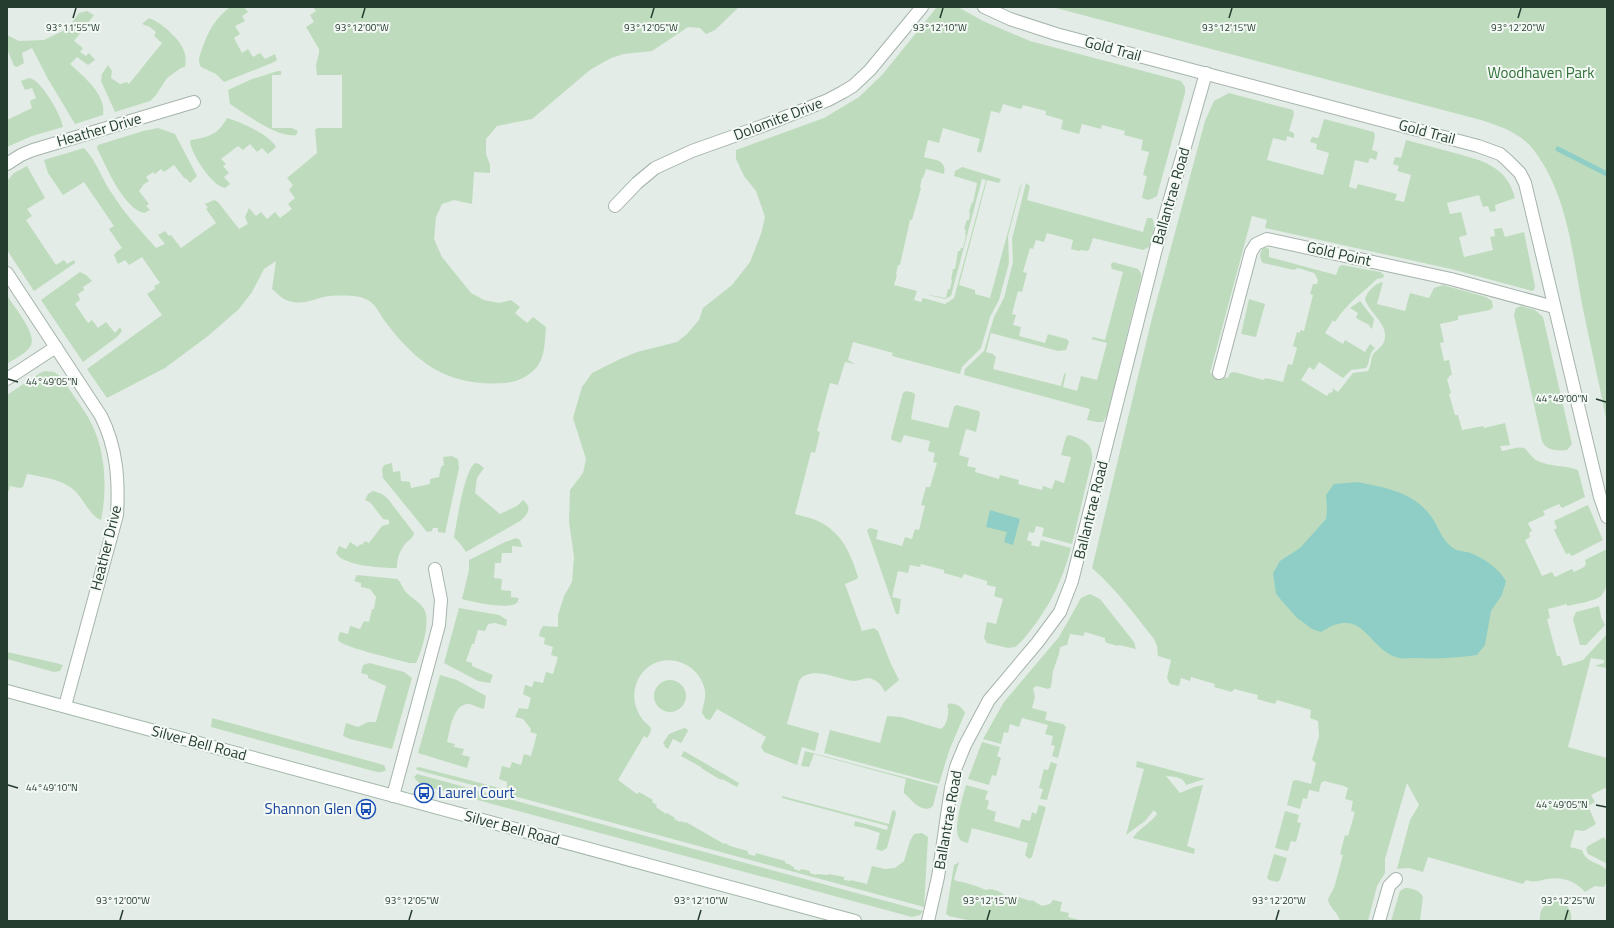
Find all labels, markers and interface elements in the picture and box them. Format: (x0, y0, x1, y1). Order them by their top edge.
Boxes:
text: 93°11'55"W (46, 20, 100, 35)
text: 93°12'00"W (335, 20, 389, 35)
text: 93°12'05"W (624, 20, 678, 35)
text: 93°12'10"W (913, 20, 967, 35)
text: 93°12'15"W (1202, 20, 1256, 35)
text: 93°12'20"W (1491, 20, 1545, 35)
street label: Gold Trail (1082, 30, 1144, 67)
park label: Woodhaven Park (1488, 61, 1594, 84)
street label: Dolomite Drive (730, 91, 826, 146)
street label: Heather Drive (54, 106, 144, 153)
street label: Gold Trail (1396, 113, 1458, 150)
street label: Ballantrae Road (1146, 144, 1195, 247)
street label: Gold Point (1305, 235, 1374, 272)
text: 44°49'05"N (26, 374, 78, 389)
text: 44°49'00"N (1536, 391, 1588, 406)
street label: Ballantrae Road (1067, 458, 1114, 561)
street label: Heather Drive (84, 503, 127, 593)
street label: Silver Bell Road (149, 719, 249, 766)
street label: Ballantrae Road (927, 768, 968, 871)
text: 44°49'10"N (26, 780, 78, 795)
place label: Laurel Court (438, 781, 515, 804)
bus stop icon: Laurel Court (413, 782, 435, 804)
place label: Shannon Glen (265, 797, 352, 820)
text: 44°49'05"N (1536, 797, 1588, 812)
bus stop icon: Shannon Glen (355, 798, 377, 820)
street label: Silver Bell Road (462, 804, 562, 851)
text: 93°12'00"W (96, 893, 150, 908)
text: 93°12'05"W (385, 893, 439, 908)
text: 93°12'10"W (674, 893, 728, 908)
text: 93°12'15"W (963, 893, 1017, 908)
text: 93°12'20"W (1252, 893, 1306, 908)
text: 93°12'25"W (1541, 893, 1595, 908)

